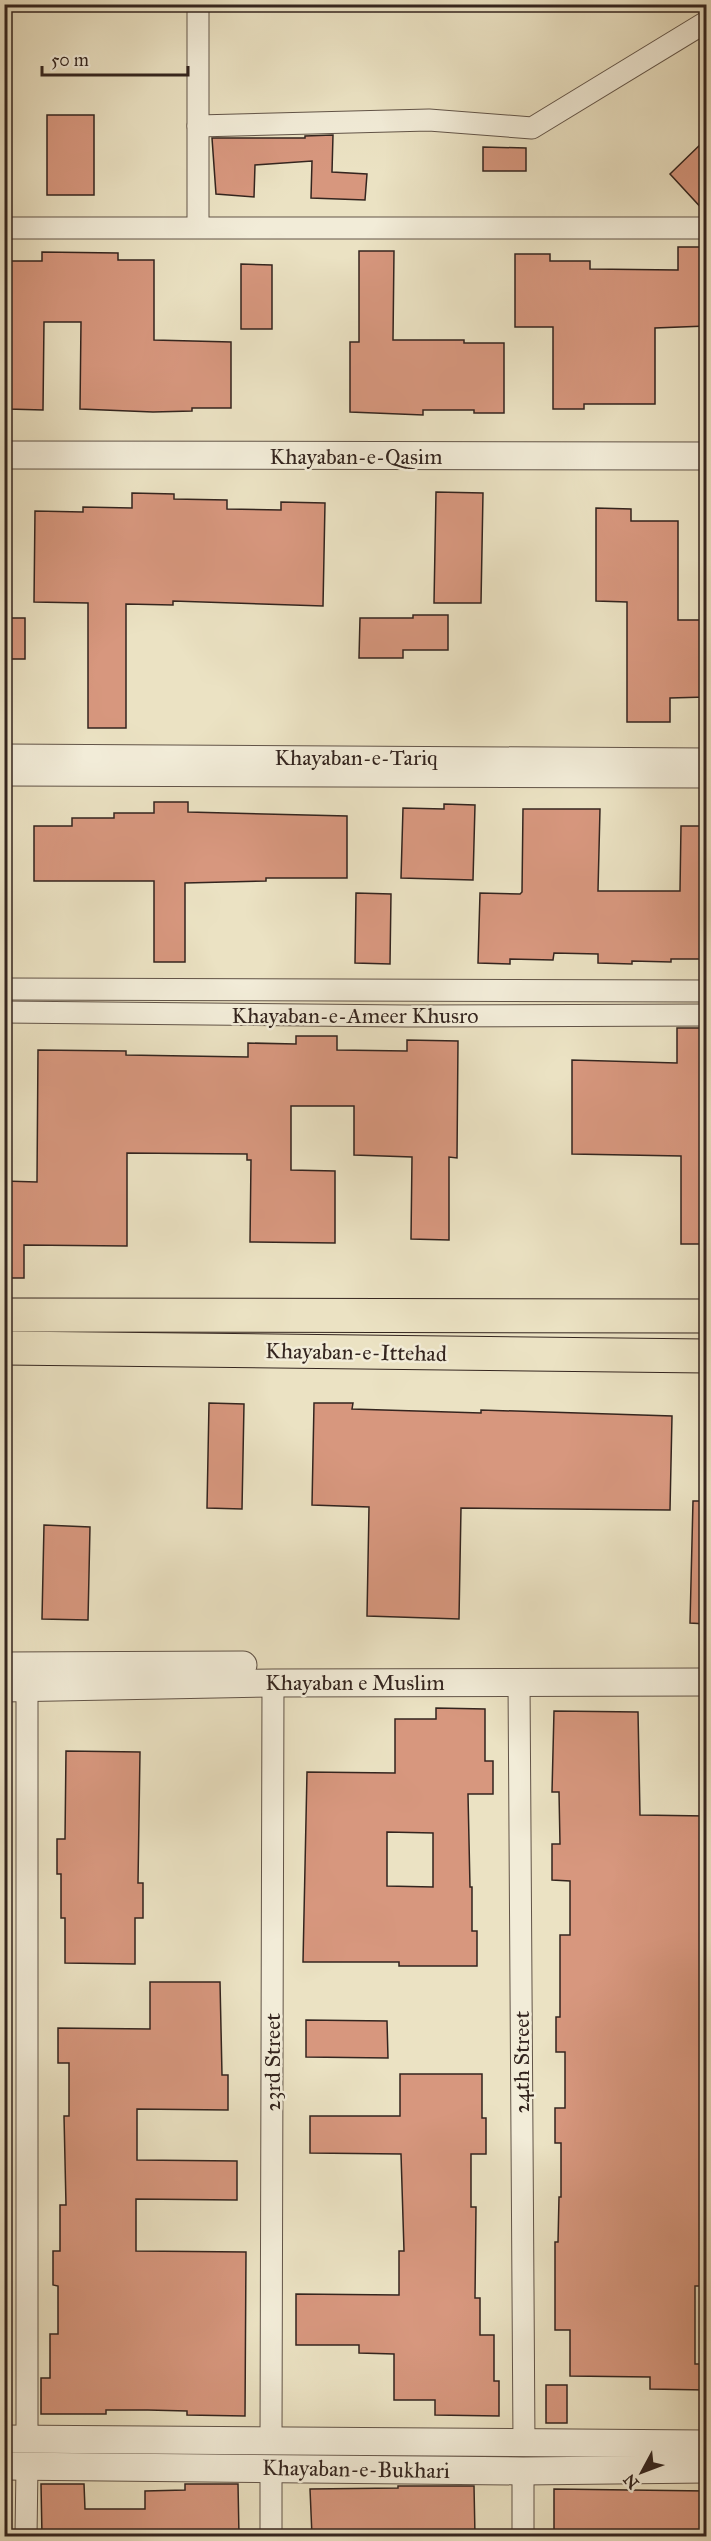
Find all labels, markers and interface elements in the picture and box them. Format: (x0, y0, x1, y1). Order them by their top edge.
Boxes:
scale bar (42, 39, 188, 77)
text: 50 m (51, 49, 89, 71)
street label: Khayaban-e-Qasim (270, 443, 443, 470)
street label: Khayaban-e-Tariq (274, 744, 438, 771)
street label: Khayaban-e-Ameer Khusro (232, 1002, 478, 1029)
street label: Khayaban-e-Ittehad (265, 1337, 447, 1367)
street label: Khayaban e Muslim (265, 1669, 445, 1696)
street label: 24th Street (508, 2011, 535, 2113)
street label: 23rd Street (259, 2013, 286, 2111)
north arrow (612, 2442, 672, 2502)
street label: Khayaban-e-Bukhari (262, 2454, 450, 2484)
text: N (619, 2470, 643, 2493)

